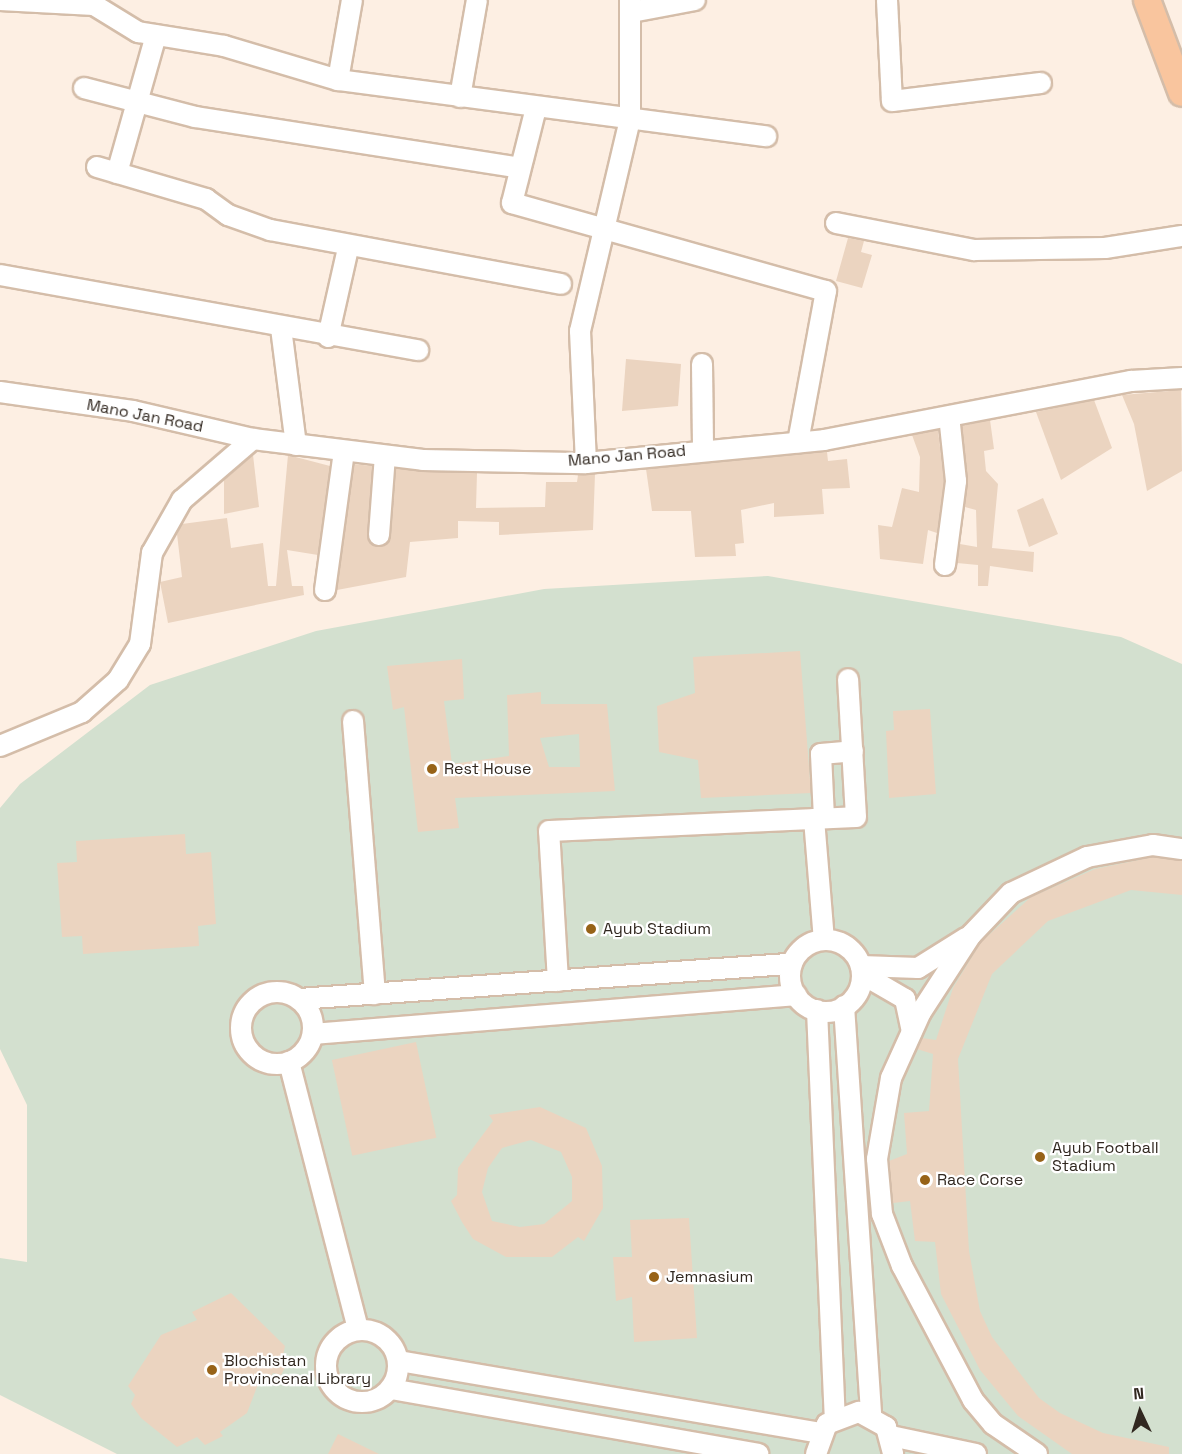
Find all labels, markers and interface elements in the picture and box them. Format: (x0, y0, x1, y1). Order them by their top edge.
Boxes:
street label: Mano Jan Road (85, 395, 205, 437)
street label: Mano Jan Road (567, 441, 687, 471)
place label: Rest House (444, 759, 531, 779)
marker: Rest House (425, 762, 439, 776)
place label: Ayub Stadium (603, 919, 711, 939)
marker: Ayub Stadium (584, 922, 598, 936)
place label: Ayub Football Stadium (1052, 1138, 1159, 1176)
marker: Ayub Football Stadium (1033, 1150, 1047, 1164)
place label: Race Corse (937, 1170, 1023, 1190)
marker: Race Corse (918, 1173, 932, 1187)
place label: Jemnasium (666, 1267, 753, 1287)
marker: Jemnasium (647, 1270, 661, 1284)
place label: Blochistan Provincenal Library (224, 1351, 371, 1389)
marker: Blochistan Provincenal Library (205, 1363, 219, 1377)
north arrow (1110, 1382, 1170, 1442)
text: N (1133, 1383, 1145, 1404)

